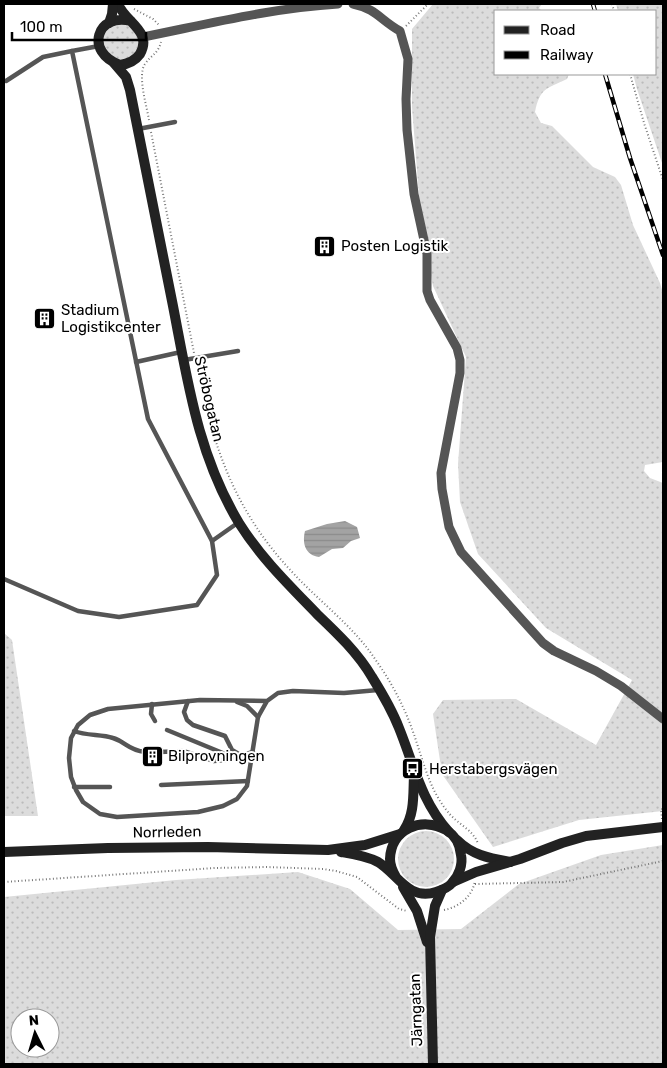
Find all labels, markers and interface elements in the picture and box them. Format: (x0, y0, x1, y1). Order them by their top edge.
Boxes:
scale bar (12, 10, 146, 42)
legend (494, 10, 657, 75)
text: 100 m (20, 18, 62, 36)
text: Road (540, 21, 576, 39)
text: Railway (540, 46, 594, 64)
building icon: Posten Logistik (313, 234, 337, 258)
place label: Posten Logistik (341, 237, 448, 255)
place label: Stadium Logistikcenter (61, 301, 161, 336)
building icon: Stadium Logistikcenter (33, 307, 57, 331)
street label: Ströbogatan (190, 354, 228, 444)
building icon: Bilprovningen (140, 744, 164, 768)
place label: Bilprovningen (168, 747, 265, 765)
bus stop icon: Herstabergsvägen (401, 757, 425, 781)
place label: Herstabergsvägen (429, 760, 558, 778)
street label: Norrleden (132, 822, 202, 842)
street label: Järngatan (406, 973, 426, 1047)
north arrow (10, 1008, 60, 1058)
text: N (28, 1012, 40, 1029)

